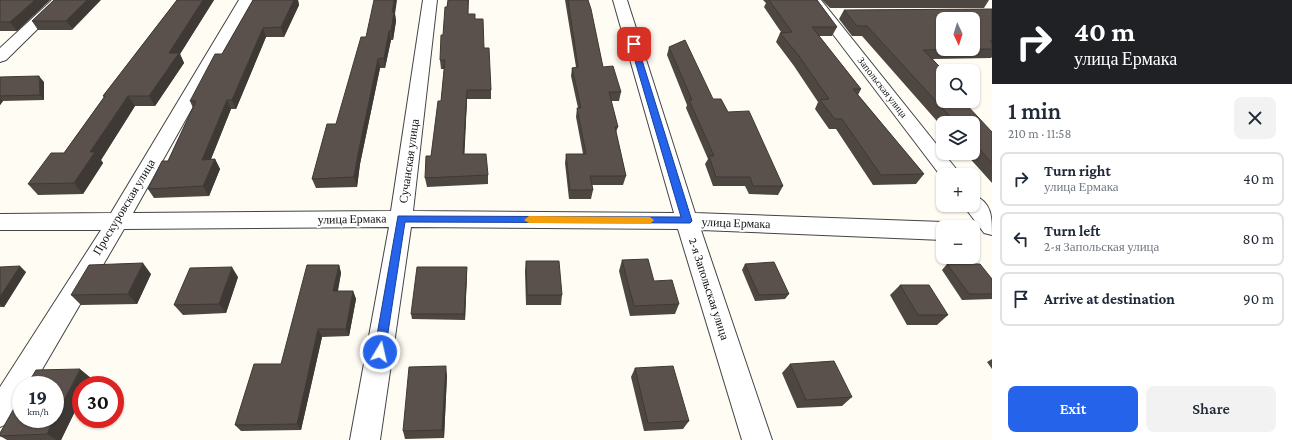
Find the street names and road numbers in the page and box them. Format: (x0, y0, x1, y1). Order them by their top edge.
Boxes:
street label: Запольская улица (856, 55, 910, 120)
street label: Сучанская улица (396, 117, 422, 204)
street label: Проскуровская улица (90, 156, 158, 257)
street label: улица Ермака (317, 211, 387, 227)
street label: улица Ермака (701, 215, 771, 231)
street label: 2-я Запольская улица (686, 236, 732, 342)

